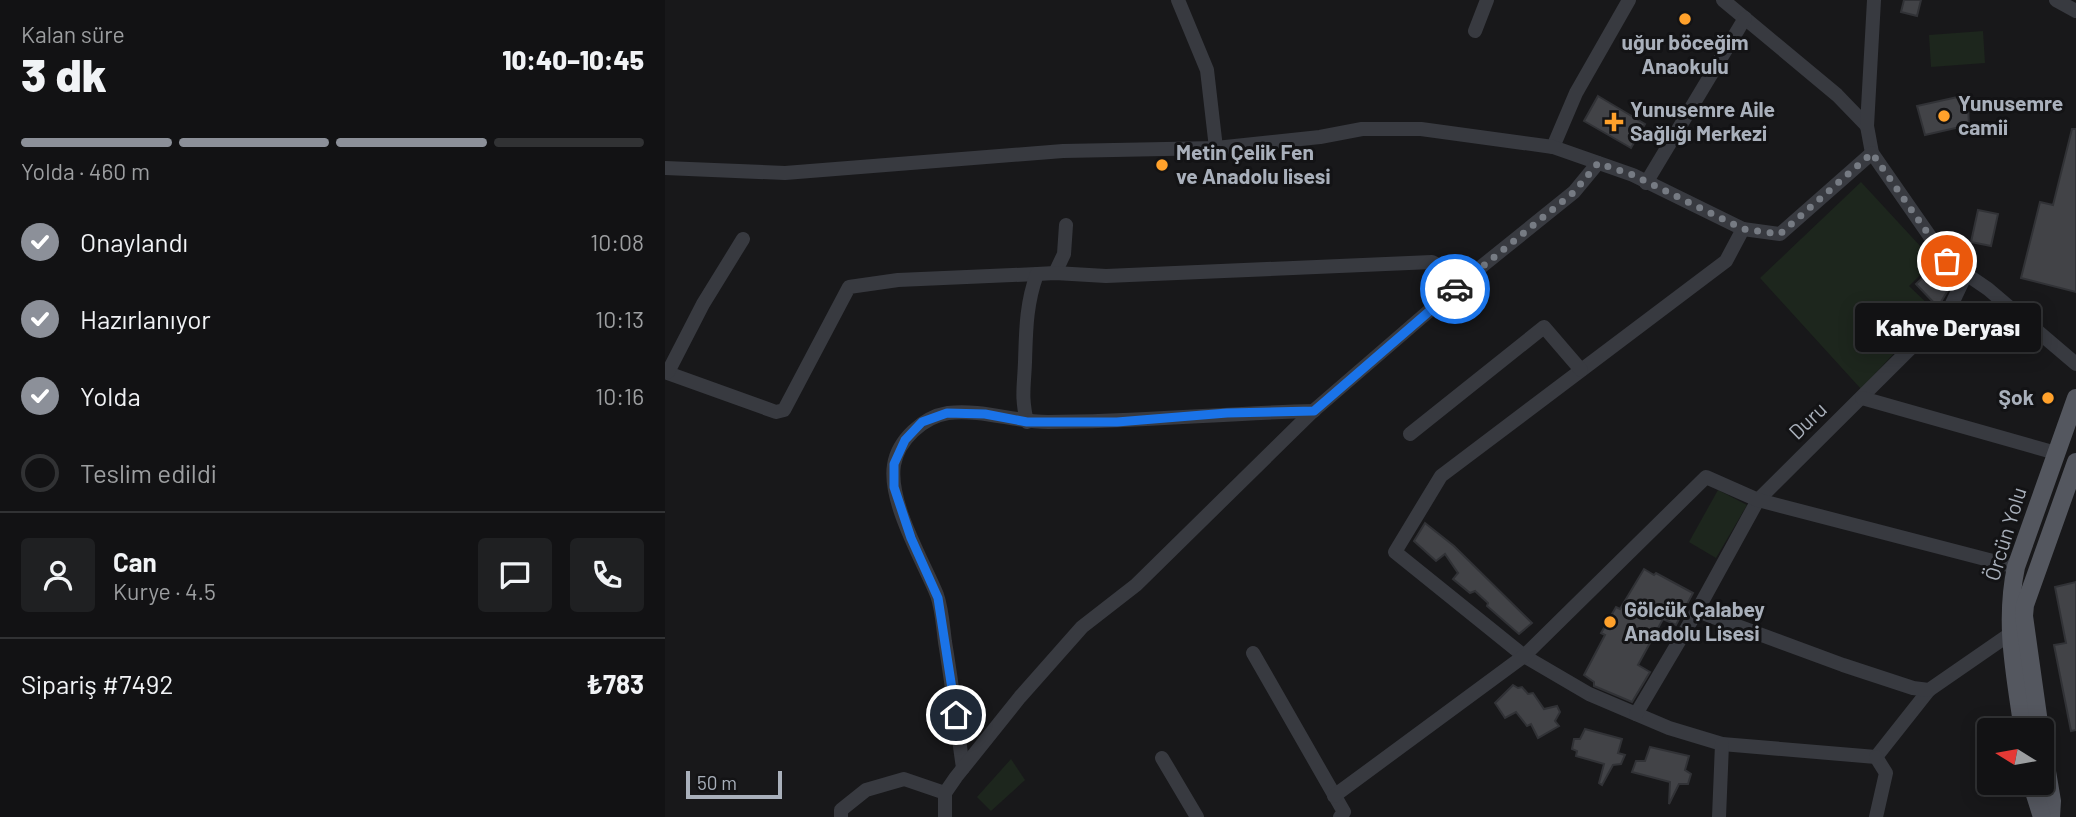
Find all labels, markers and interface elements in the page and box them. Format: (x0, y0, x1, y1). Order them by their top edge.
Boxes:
marker: uğur böceğim Anaokulu (1677, 11, 1693, 27)
text: Kalan süre (21, 20, 125, 48)
place label: uğur böceğim Anaokulu (1622, 29, 1748, 78)
text: 10:40–10:45 (502, 44, 644, 75)
text: 3 dk (21, 46, 107, 101)
place label: Yunusemre camii (1958, 90, 2063, 139)
place label: Yunusemre Aile Sağlığı Merkezi (1630, 96, 1775, 145)
marker: Yunusemre camii (1936, 108, 1952, 124)
marker: Yunusemre Aile Sağlığı Merkezi (1604, 112, 1624, 132)
place label: Metin Çelik Fen ve Anadolu lisesi (1176, 139, 1330, 188)
text: Yolda · 460 m (21, 157, 150, 185)
marker: Metin Çelik Fen ve Anadolu lisesi (1154, 157, 1170, 173)
icon: check (21, 223, 59, 261)
text: Onaylandı (80, 226, 188, 257)
text: 10:08 (590, 228, 644, 256)
pin (1917, 231, 1977, 291)
icon: bag (1928, 242, 1966, 280)
courier (1420, 254, 1490, 324)
icon: car (1436, 270, 1474, 308)
icon: check (21, 300, 59, 338)
text: Hazırlanıyor (80, 303, 211, 334)
callout: Kahve Deryası (1854, 303, 2040, 352)
text: 10:13 (595, 305, 644, 333)
text: Kahve Deryası (1876, 313, 2020, 341)
icon: check (21, 377, 59, 415)
text: Yolda (80, 380, 141, 411)
text: 10:16 (595, 382, 644, 410)
place label: Şok (1999, 384, 2034, 409)
marker: Şok (2040, 390, 2056, 406)
street label: Duru (1783, 396, 1831, 444)
text: Teslim edildi (80, 457, 217, 488)
street label: Örcün Yolu (1979, 484, 2031, 583)
button: person (21, 538, 95, 612)
button: chat (478, 538, 552, 612)
button: phone (570, 538, 644, 612)
text: Can (113, 546, 157, 577)
text: Kurye · 4.5 (113, 577, 216, 605)
place label: Gölcük Çalabey Anadolu Lisesi (1624, 596, 1765, 645)
marker: Gölcük Çalabey Anadolu Lisesi (1602, 614, 1618, 630)
text: Sipariş #7492 (21, 668, 173, 699)
text: ₺783 (586, 668, 644, 699)
pin (926, 685, 986, 745)
icon: home (937, 696, 975, 734)
north arrow (1977, 718, 2055, 794)
map controls (1977, 718, 2054, 795)
scale bar (686, 768, 782, 800)
text: 50 m (697, 771, 737, 794)

